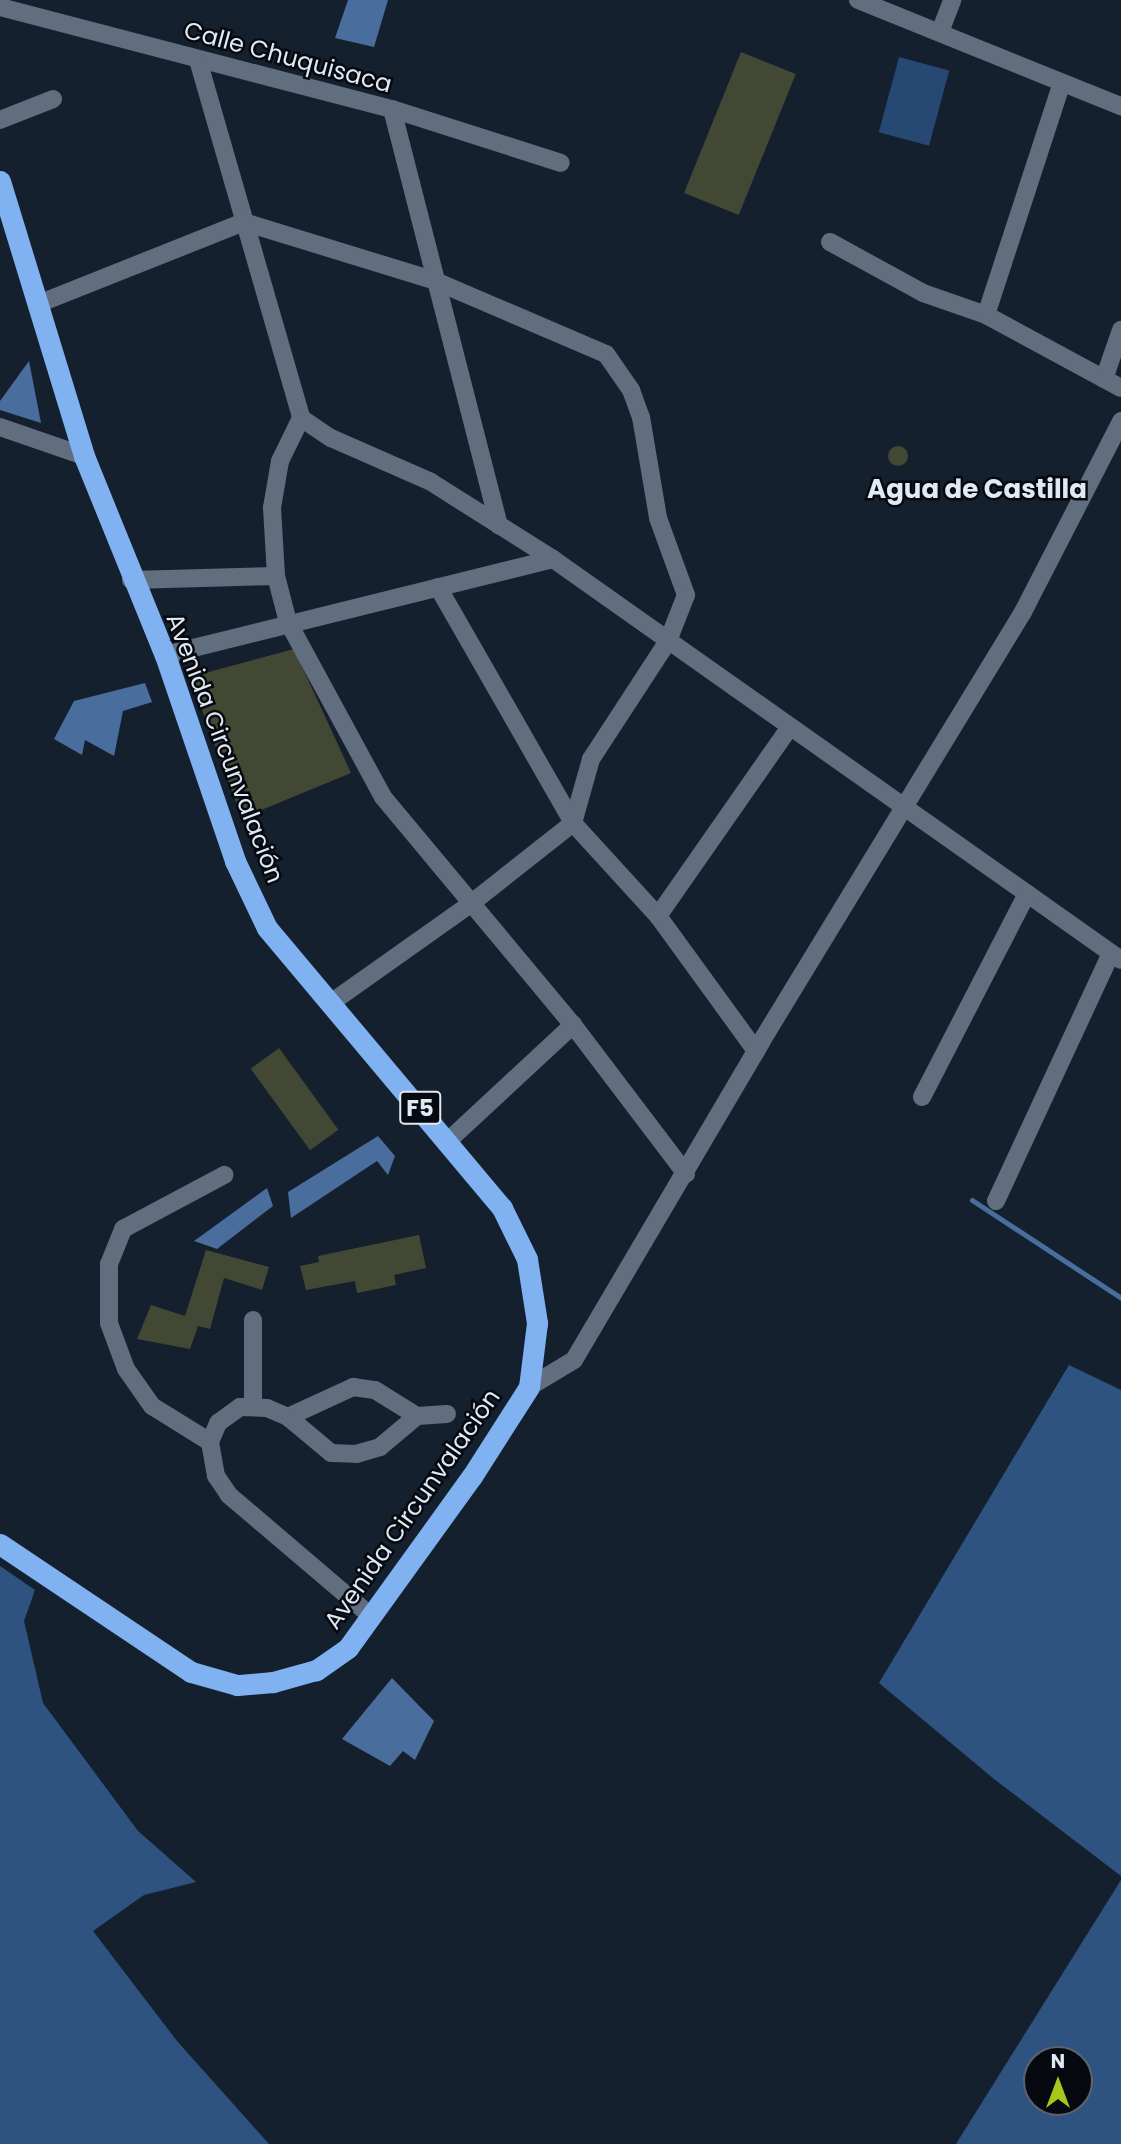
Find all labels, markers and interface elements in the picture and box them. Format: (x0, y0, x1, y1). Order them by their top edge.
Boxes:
street label: Calle Chuquisaca (181, 15, 395, 99)
district label: Agua de Castilla (867, 474, 1087, 506)
street label: Avenida Circunvalación (160, 609, 290, 887)
road number: F5 (399, 1088, 441, 1128)
street label: Avenida Circunvalación (318, 1383, 506, 1635)
north arrow (1023, 2046, 1093, 2116)
text: N (1051, 2048, 1065, 2075)

